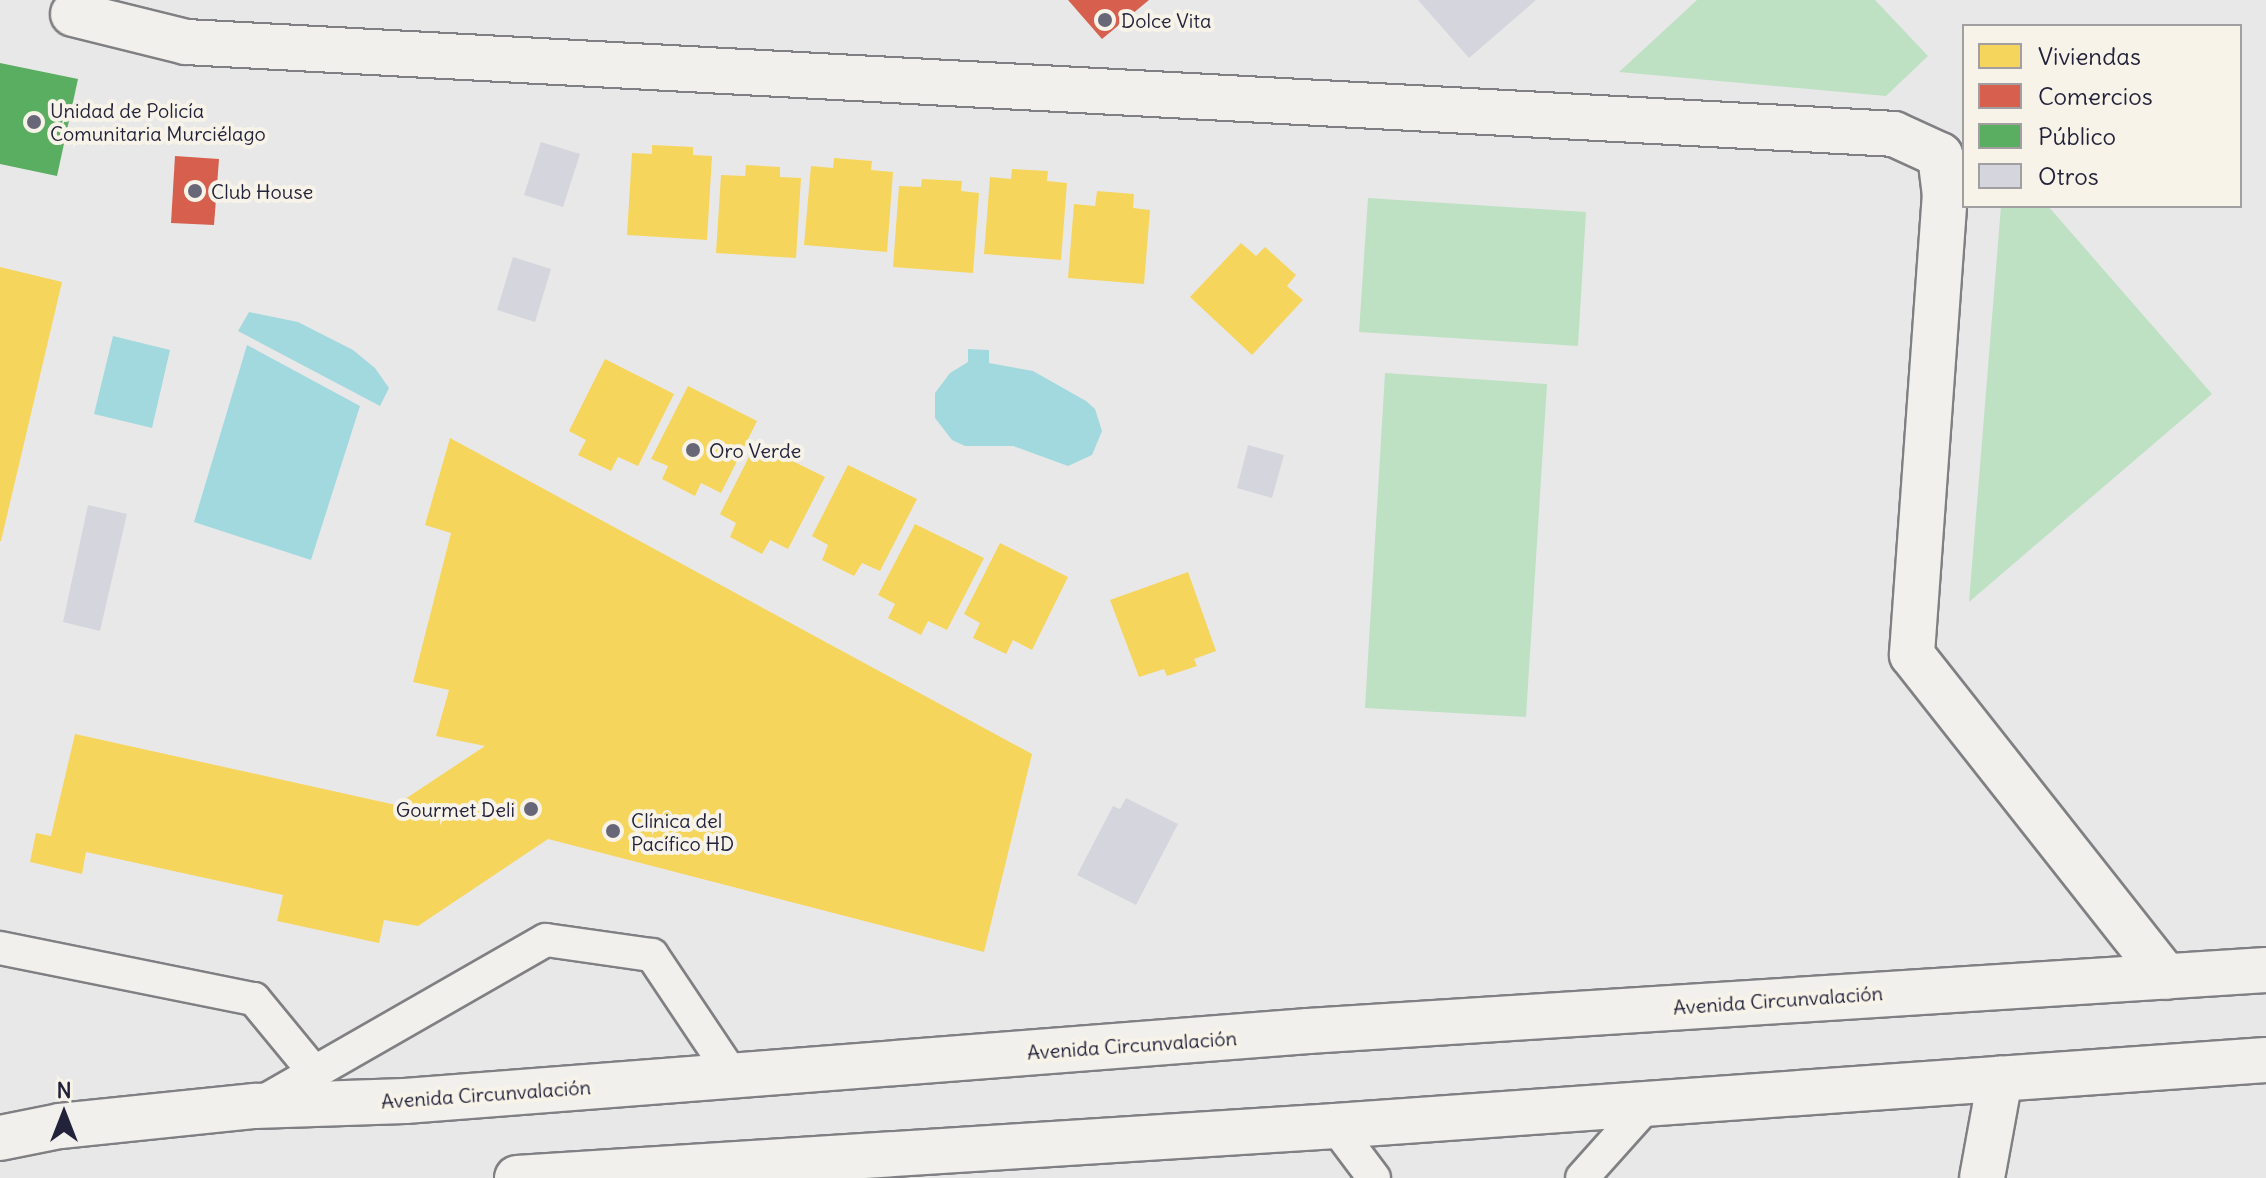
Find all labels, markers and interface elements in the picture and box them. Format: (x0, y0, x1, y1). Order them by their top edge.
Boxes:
place label: Dolce Vita (1121, 8, 1211, 32)
marker: Dolce Vita (1096, 11, 1114, 29)
legend (1962, 24, 2242, 208)
text: Viviendas (2038, 41, 2141, 71)
text: Comercios (2038, 81, 2153, 111)
place label: Unidad de Policía Comunitaria Murciélago (50, 98, 266, 145)
marker: Unidad de Policía Comunitaria Murciélago (25, 113, 43, 131)
text: Público (2038, 121, 2116, 151)
text: Otros (2038, 161, 2099, 191)
place label: Club House (211, 179, 313, 203)
marker: Club House (186, 182, 204, 200)
place label: Oro Verde (709, 438, 801, 462)
marker: Oro Verde (684, 441, 702, 459)
place label: Gourmet Deli (396, 797, 515, 821)
marker: Gourmet Deli (522, 800, 540, 818)
place label: Clínica del Pacífico HD (631, 808, 734, 855)
marker: Clínica del Pacífico HD (602, 820, 624, 842)
street label: Avenida Circunvalación (1672, 981, 1884, 1019)
street label: Avenida Circunvalación (1026, 1026, 1238, 1064)
north arrow (24, 1074, 104, 1154)
street label: Avenida Circunvalación (380, 1075, 592, 1113)
text: N (56, 1076, 72, 1104)

